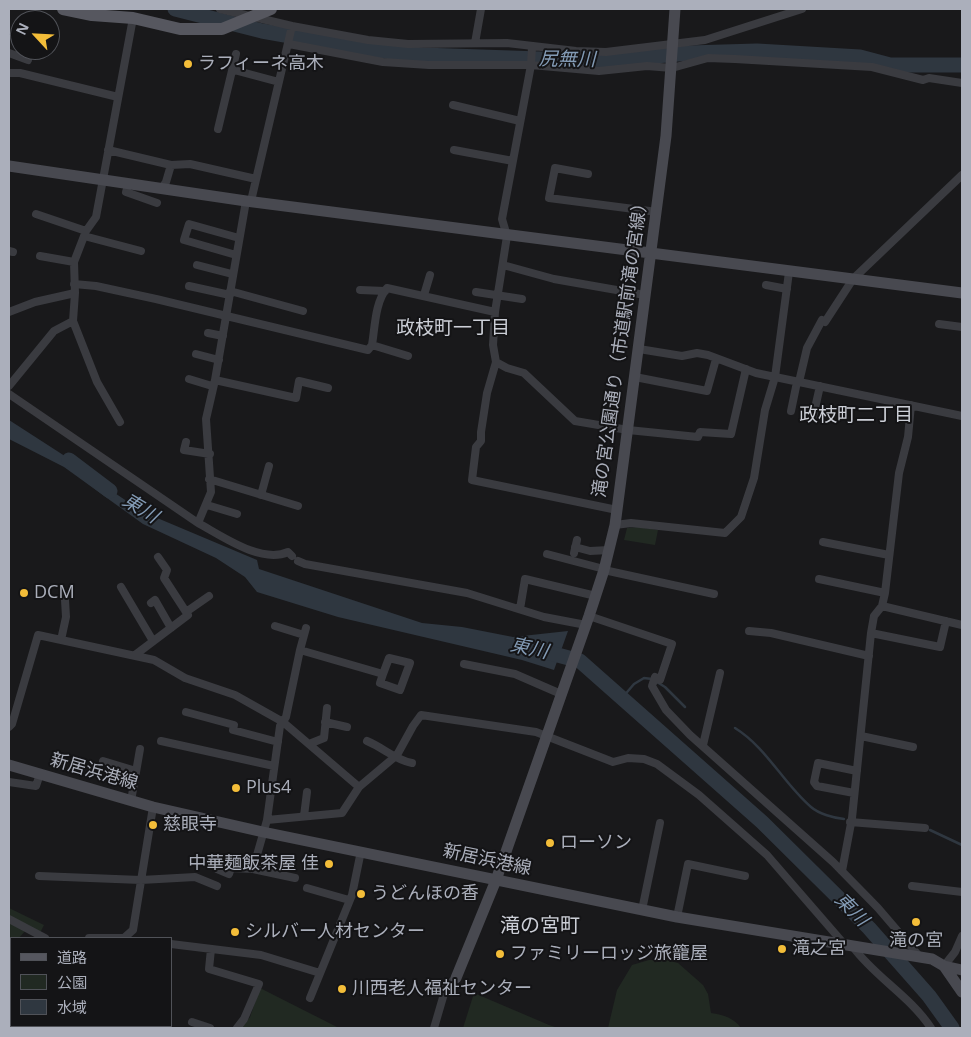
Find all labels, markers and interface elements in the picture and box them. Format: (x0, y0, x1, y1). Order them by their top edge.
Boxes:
north arrow (10, 10, 60, 60)
text: N (11, 20, 33, 38)
water label: 尻無川 (538, 48, 596, 72)
place label: ラフィーネ高木 (198, 53, 324, 75)
marker: ラフィーネ高木 (182, 58, 194, 70)
street label: 滝の宮公園通り（市道駅前滝の宮線） (589, 193, 653, 499)
district label: 政枝町一丁目 (396, 318, 510, 340)
district label: 政枝町二丁目 (799, 405, 913, 427)
water label: 東川 (118, 489, 162, 529)
place label: DCM (34, 582, 75, 604)
marker: DCM (18, 587, 30, 599)
water label: 東川 (508, 634, 550, 664)
street label: 新居浜港線 (48, 749, 140, 795)
place label: Plus4 (246, 777, 291, 799)
marker: Plus4 (230, 782, 242, 794)
place label: 慈眼寺 (163, 814, 217, 836)
marker: 慈眼寺 (147, 819, 159, 831)
place label: ローソン (560, 832, 632, 854)
marker: ローソン (544, 837, 556, 849)
street label: 新居浜港線 (441, 840, 533, 880)
place label: 中華麺飯茶屋 佳 (188, 853, 319, 875)
marker: 中華麺飯茶屋 佳 (323, 858, 335, 870)
place label: うどんほの香 (371, 883, 479, 905)
marker: うどんほの香 (355, 888, 367, 900)
water label: 東川 (830, 889, 872, 931)
district label: 滝の宮町 (500, 914, 580, 938)
marker: 滝の宮 (910, 916, 922, 928)
place label: シルバー人材センター (245, 921, 425, 943)
marker: シルバー人材センター (229, 926, 241, 938)
place label: 滝の宮 (889, 930, 943, 952)
legend (10, 937, 172, 1027)
place label: 滝之宮 (792, 938, 846, 960)
place label: ファミリーロッジ旅籠屋 (510, 943, 708, 965)
marker: 滝之宮 (776, 943, 788, 955)
text: 道路 (57, 947, 87, 967)
marker: ファミリーロッジ旅籠屋 (494, 948, 506, 960)
text: 公園 (57, 972, 87, 992)
place label: 川西老人福祉センター (352, 978, 532, 1000)
marker: 川西老人福祉センター (336, 983, 348, 995)
text: 水域 (57, 997, 87, 1017)

